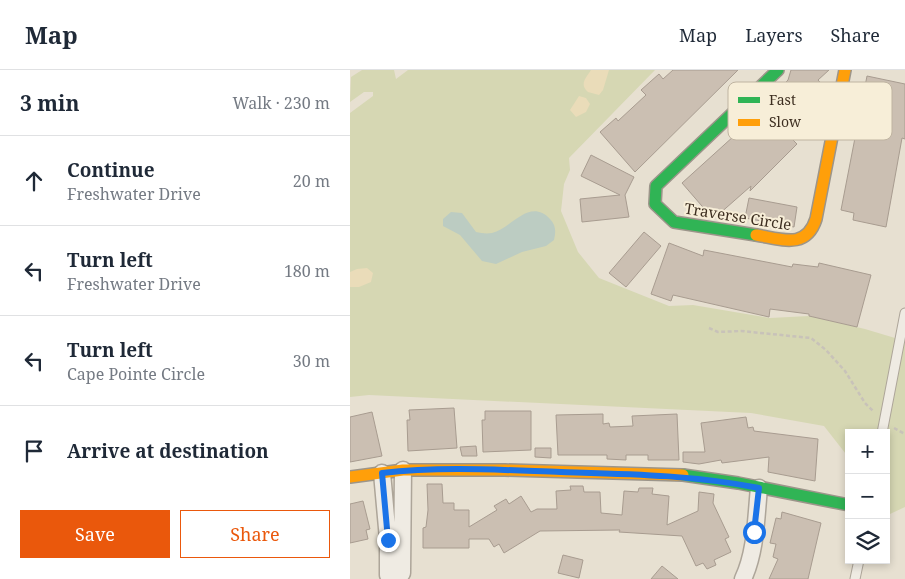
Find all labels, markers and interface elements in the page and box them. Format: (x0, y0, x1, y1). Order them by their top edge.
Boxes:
text: Map (25, 18, 78, 51)
text: Map (679, 23, 717, 47)
text: Layers (745, 23, 803, 47)
text: Share (831, 23, 880, 47)
legend (728, 82, 892, 140)
text: 3 min (20, 89, 79, 117)
text: Fast (769, 90, 796, 109)
text: Walk · 230 m (233, 92, 330, 114)
text: Slow (769, 112, 802, 131)
text: Continue (67, 157, 155, 183)
icon: ahead (20, 167, 48, 195)
text: 20 m (293, 170, 330, 192)
text: Freshwater Drive (67, 183, 201, 205)
street label: Traverse Circle (683, 198, 793, 234)
text: Turn left (67, 247, 153, 273)
icon: left (20, 257, 48, 285)
text: 180 m (284, 260, 330, 282)
text: Freshwater Drive (67, 273, 201, 295)
text: Turn left (67, 337, 153, 363)
icon: left (20, 347, 48, 375)
text: 30 m (293, 350, 330, 372)
text: Cape Pointe Circle (67, 363, 205, 385)
map controls (845, 429, 890, 564)
button: + (845, 429, 890, 474)
icon: arrive (20, 437, 48, 465)
text: Arrive at destination (67, 438, 269, 464)
button: − (845, 474, 890, 519)
button: Save (20, 510, 170, 558)
button: Share (180, 510, 330, 558)
button: layers (845, 519, 890, 564)
route start (743, 521, 766, 544)
route end (377, 529, 400, 552)

